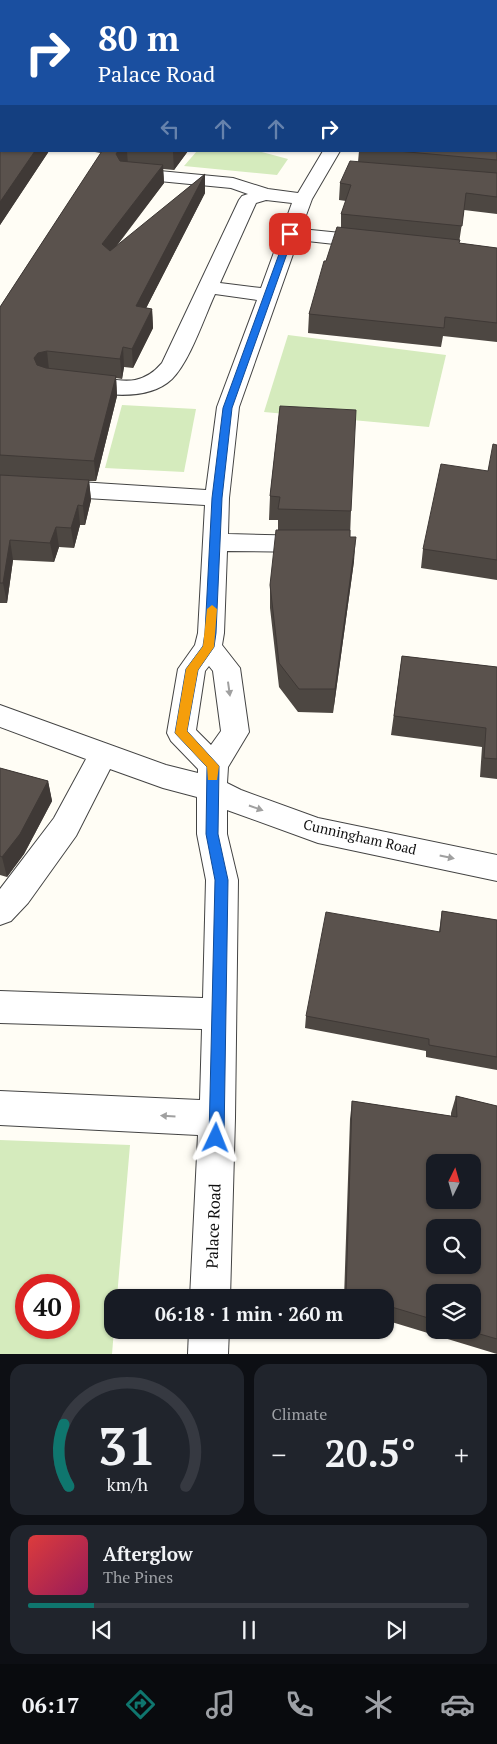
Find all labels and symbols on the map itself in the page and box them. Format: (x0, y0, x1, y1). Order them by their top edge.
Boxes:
pin (269, 213, 311, 255)
one-way arrow (225, 682, 233, 698)
one-way arrow (249, 804, 264, 812)
street label: Cunningham Road (302, 814, 419, 859)
one-way arrow (439, 854, 455, 862)
one-way arrow (160, 1111, 176, 1119)
position arrow (189, 1111, 241, 1163)
north arrow (426, 1154, 481, 1209)
street label: Palace Road (201, 1183, 225, 1269)
speed limit sign: 40 (15, 1274, 80, 1339)

